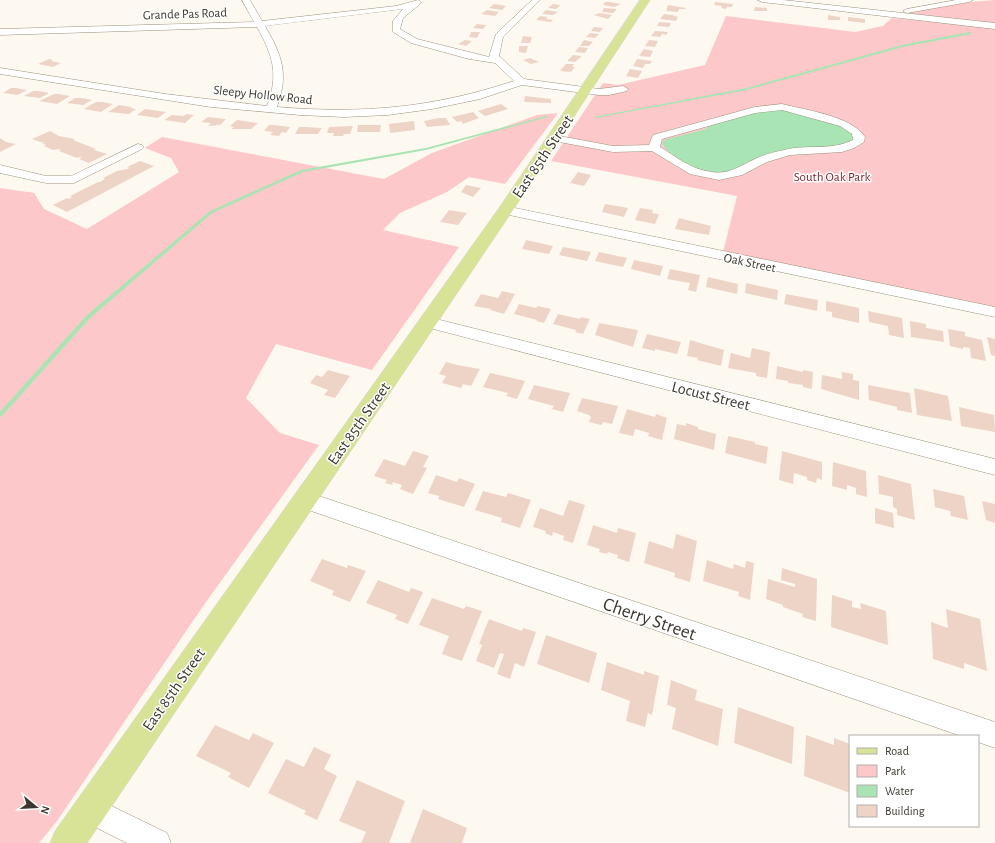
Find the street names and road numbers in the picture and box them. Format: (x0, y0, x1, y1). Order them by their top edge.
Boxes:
street label: Grande Pas Road (143, 7, 228, 22)
street label: Sleepy Hollow Road (213, 84, 313, 107)
street label: East 85th Street (509, 112, 576, 201)
street label: Oak Street (722, 252, 777, 275)
street label: East 85th Street (325, 379, 393, 468)
street label: Locust Street (670, 379, 751, 413)
street label: Cherry Street (601, 595, 698, 644)
street label: East 85th Street (140, 645, 208, 734)

